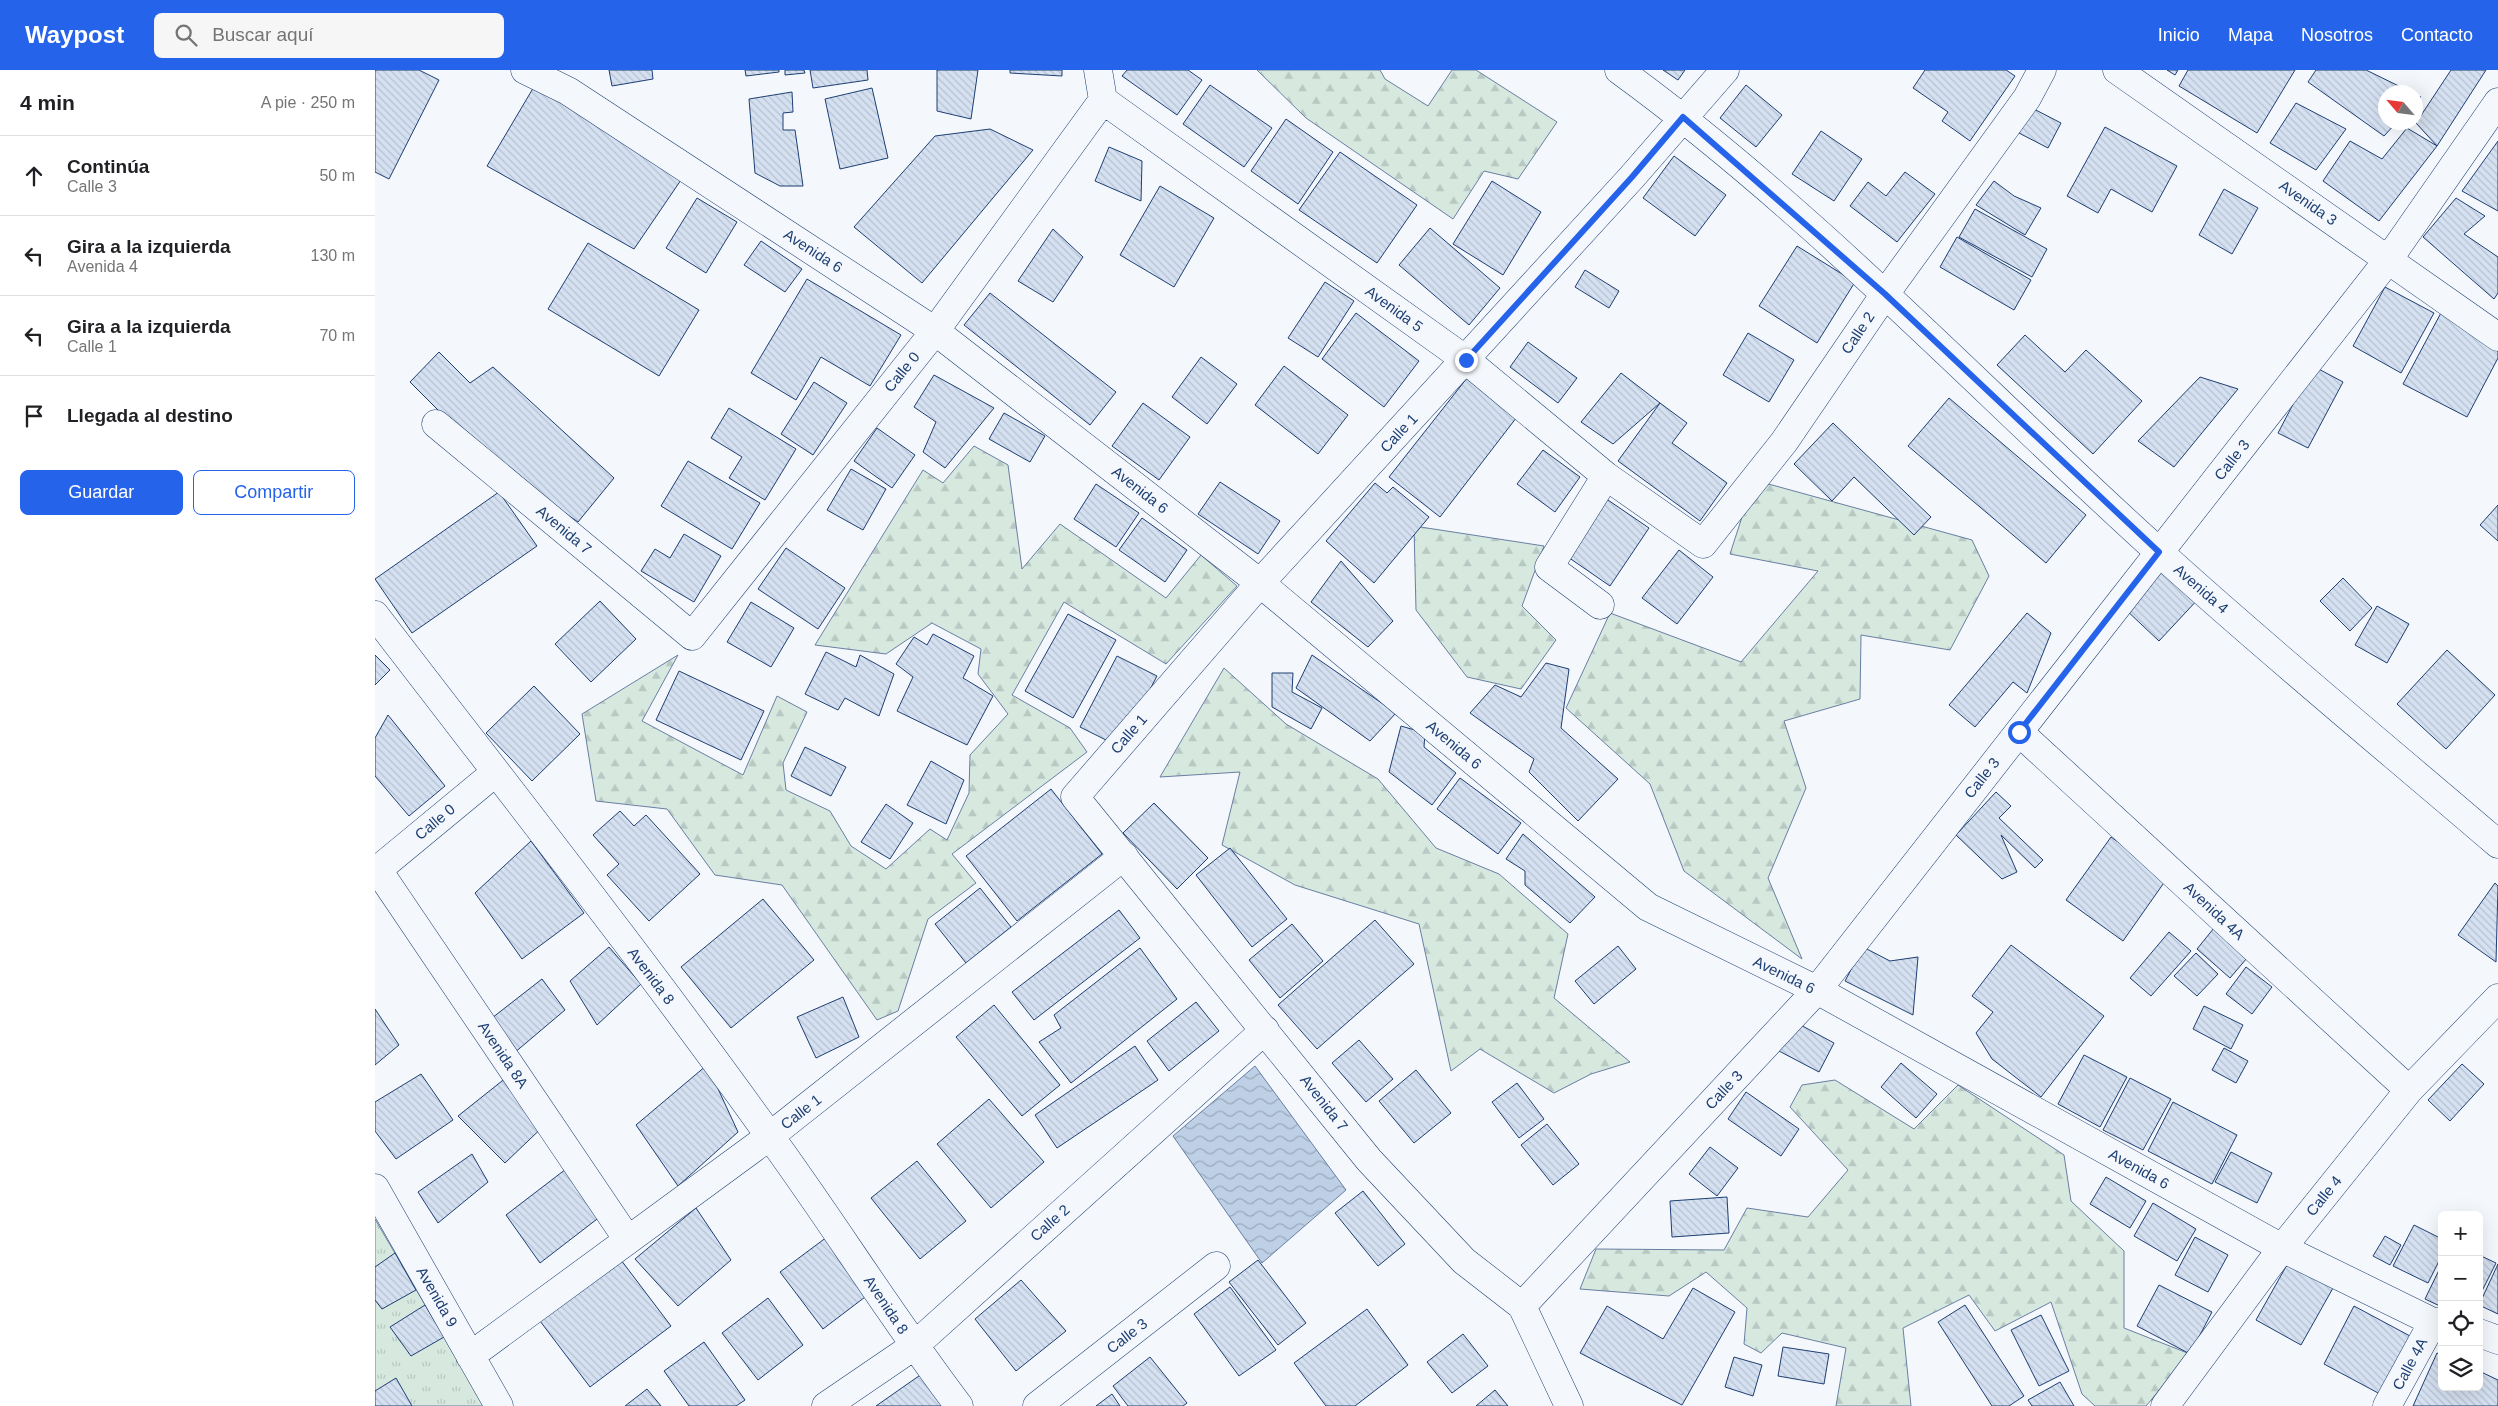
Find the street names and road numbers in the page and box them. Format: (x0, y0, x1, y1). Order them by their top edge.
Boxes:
street label: Avenida 3 (2276, 177, 2340, 229)
street label: Avenida 6 (781, 225, 846, 276)
street label: Avenida 5 (1362, 282, 1426, 335)
street label: Calle 2 (1837, 309, 1878, 357)
street label: Calle 0 (880, 348, 923, 395)
street label: Calle 1 (1376, 410, 1421, 456)
street label: Calle 3 (2211, 436, 2253, 483)
street label: Avenida 6 (1109, 462, 1172, 517)
street label: Avenida 7 (533, 502, 595, 557)
street label: Avenida 4 (2171, 560, 2232, 617)
street label: Calle 1 (1107, 710, 1150, 757)
street label: Avenida 6 (1423, 717, 1485, 772)
street label: Calle 3 (1961, 754, 2003, 801)
street label: Calle 0 (411, 800, 458, 843)
street label: Avenida 4A (2181, 878, 2248, 943)
street label: Avenida 8 (625, 944, 678, 1007)
street label: Avenida 6 (1751, 952, 1818, 997)
street label: Avenida 8A (475, 1018, 532, 1091)
street label: Calle 3 (1701, 1067, 1746, 1113)
street label: Avenida 7 (1297, 1071, 1352, 1134)
street label: Calle 1 (777, 1091, 824, 1133)
street label: Avenida 6 (2106, 1145, 2172, 1192)
street label: Calle 4 (2302, 1172, 2345, 1219)
street label: Calle 2 (1027, 1201, 1073, 1245)
street label: Avenida 9 (413, 1264, 461, 1330)
street label: Avenida 8 (861, 1272, 912, 1337)
street label: Calle 3 (1103, 1315, 1150, 1357)
street label: Calle 4A (2389, 1335, 2430, 1393)

